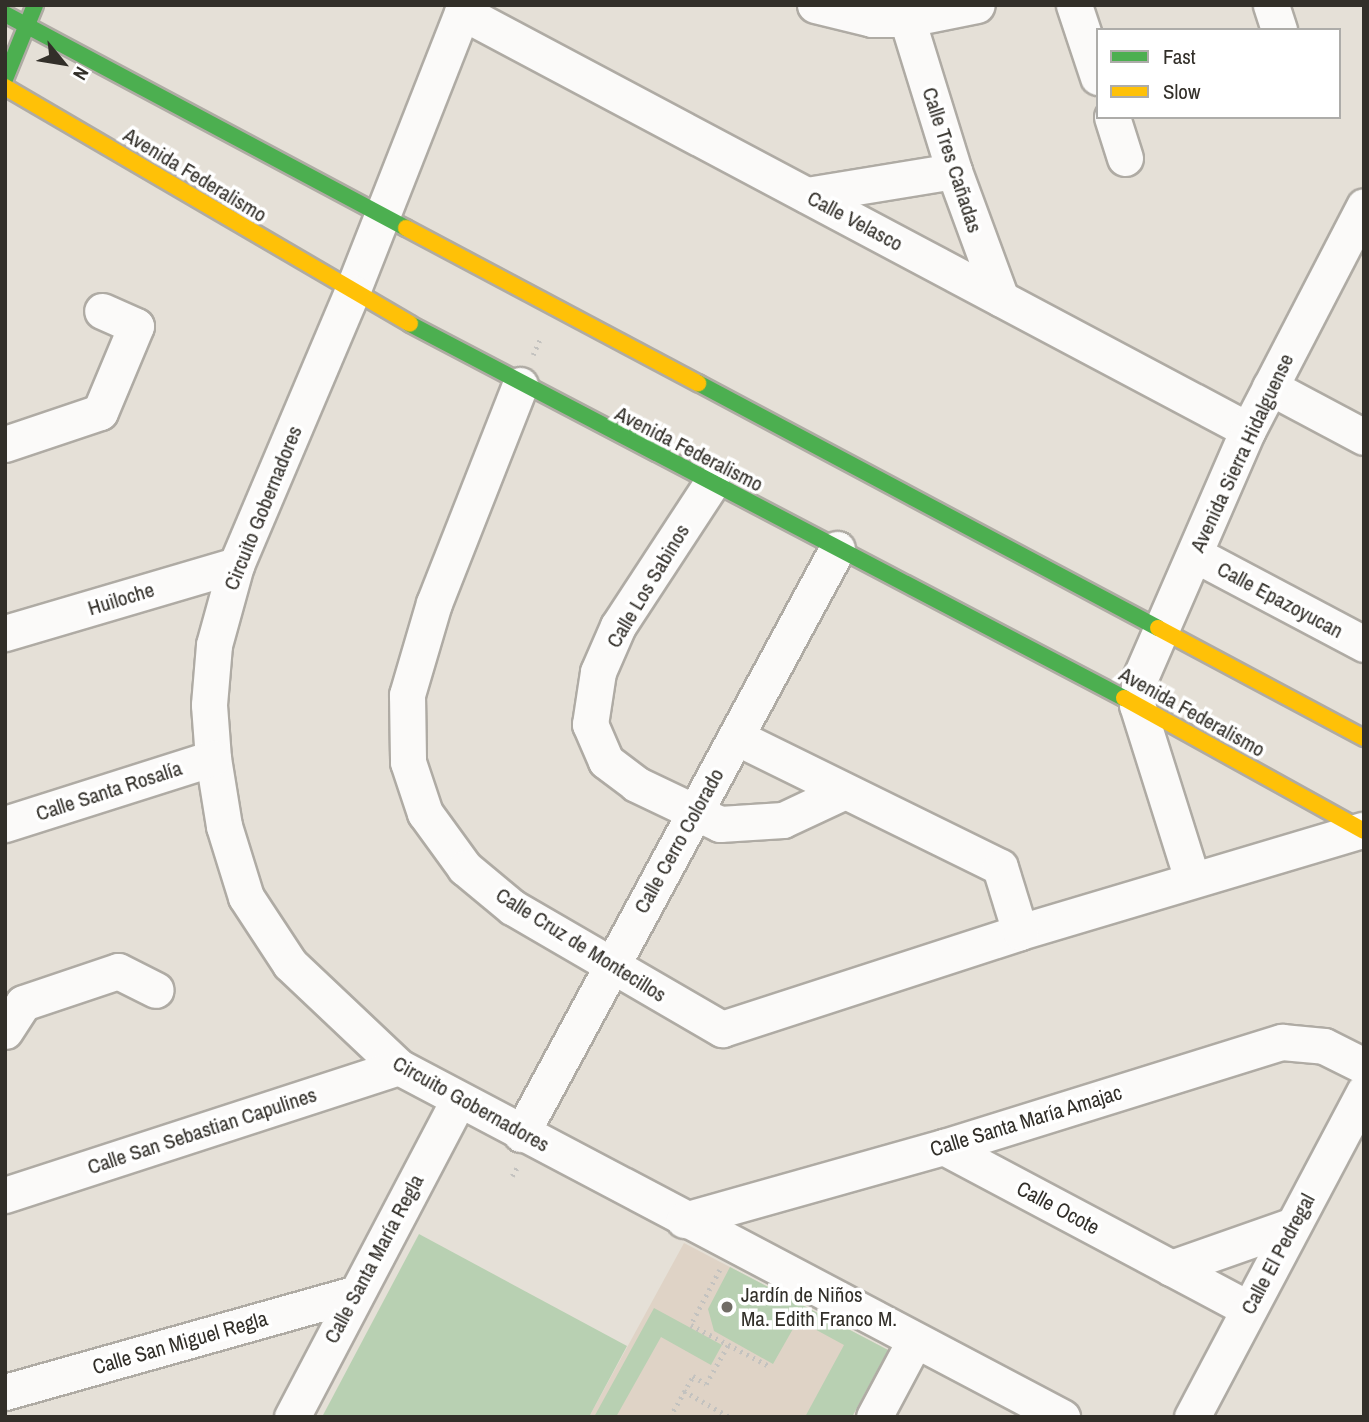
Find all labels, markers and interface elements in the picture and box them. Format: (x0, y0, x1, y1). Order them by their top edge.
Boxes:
north arrow (28, 28, 98, 98)
legend (1096, 28, 1341, 119)
text: Fast (1163, 42, 1196, 71)
text: N (67, 62, 95, 85)
text: Slow (1163, 77, 1200, 106)
street label: Calle Tres Cañadas (917, 84, 987, 236)
street label: Avenida Federalismo (119, 122, 271, 228)
street label: Calle Velasco (803, 185, 907, 257)
street label: Avenida Sierra Hidalguense (1185, 350, 1299, 556)
street label: Avenida Federalismo (611, 401, 767, 497)
street label: Circuito Gobernadores (219, 422, 307, 594)
street label: Calle Los Sabinos (601, 520, 695, 652)
street label: Calle Epazoyucan (1213, 556, 1347, 644)
street label: Huiloche (85, 577, 157, 621)
street label: Avenida Federalismo (1115, 662, 1269, 762)
street label: Calle Santa Rosalía (33, 756, 185, 826)
street label: Calle Cerro Colorado (629, 764, 729, 918)
street label: Calle Cruz de Montecillos (491, 882, 671, 1008)
street label: Circuito Gobernadores (388, 1051, 554, 1157)
street label: Calle Santa María Amajac (927, 1080, 1125, 1162)
street label: Calle San Sebastian Capulines (84, 1082, 320, 1180)
street label: Calle Santa María Regla (319, 1170, 429, 1348)
street label: Calle Ocote (1012, 1176, 1104, 1240)
street label: Calle El Pedregal (1236, 1189, 1320, 1319)
place label: Jardín de Niños Ma. Edith Franco M. (741, 1282, 897, 1332)
marker: Jardín de Niños Ma. Edith Franco M. (719, 1299, 735, 1315)
street label: Calle San Miguel Regla (90, 1306, 270, 1380)

